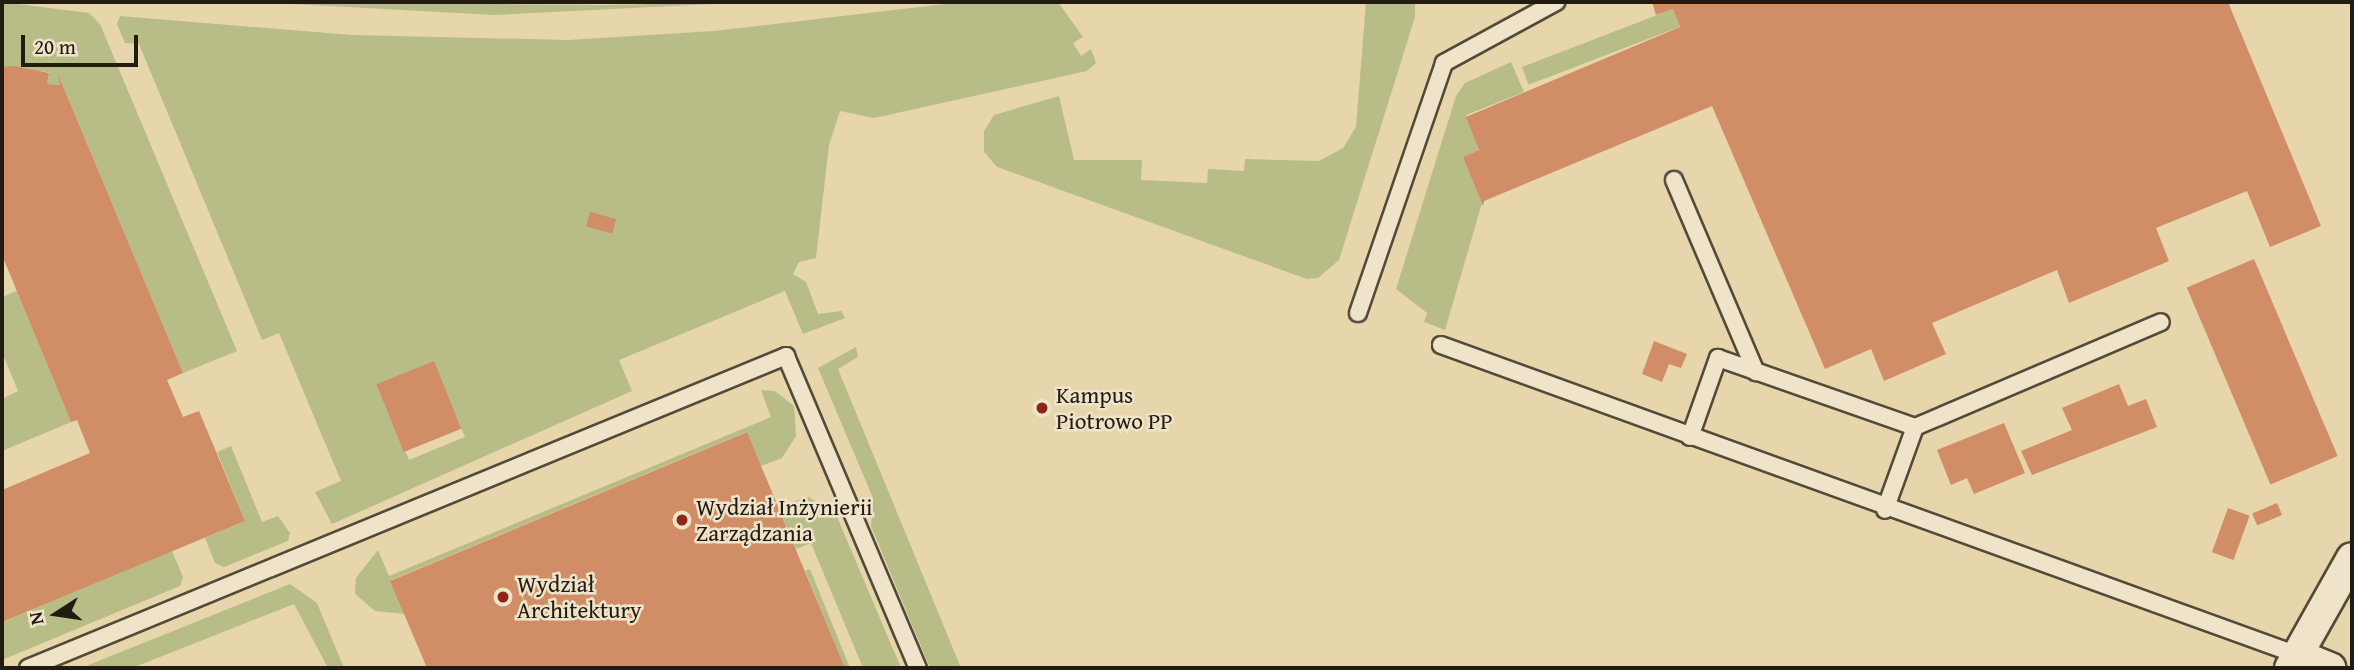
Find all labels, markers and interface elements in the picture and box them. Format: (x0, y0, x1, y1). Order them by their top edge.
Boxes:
scale bar (24, 21, 142, 65)
text: 20 m (34, 31, 76, 62)
place label: Kampus Piotrowo PP (1056, 381, 1173, 435)
marker: Kampus Piotrowo PP (1034, 400, 1050, 416)
place label: Wydział Inżynierii Zarządzania (696, 493, 873, 547)
marker: Wydział Inżynierii Zarządzania (674, 512, 690, 528)
place label: Wydział Architektury (517, 570, 641, 624)
north arrow (21, 579, 91, 649)
marker: Wydział Architektury (495, 589, 511, 605)
text: N (20, 609, 50, 627)

